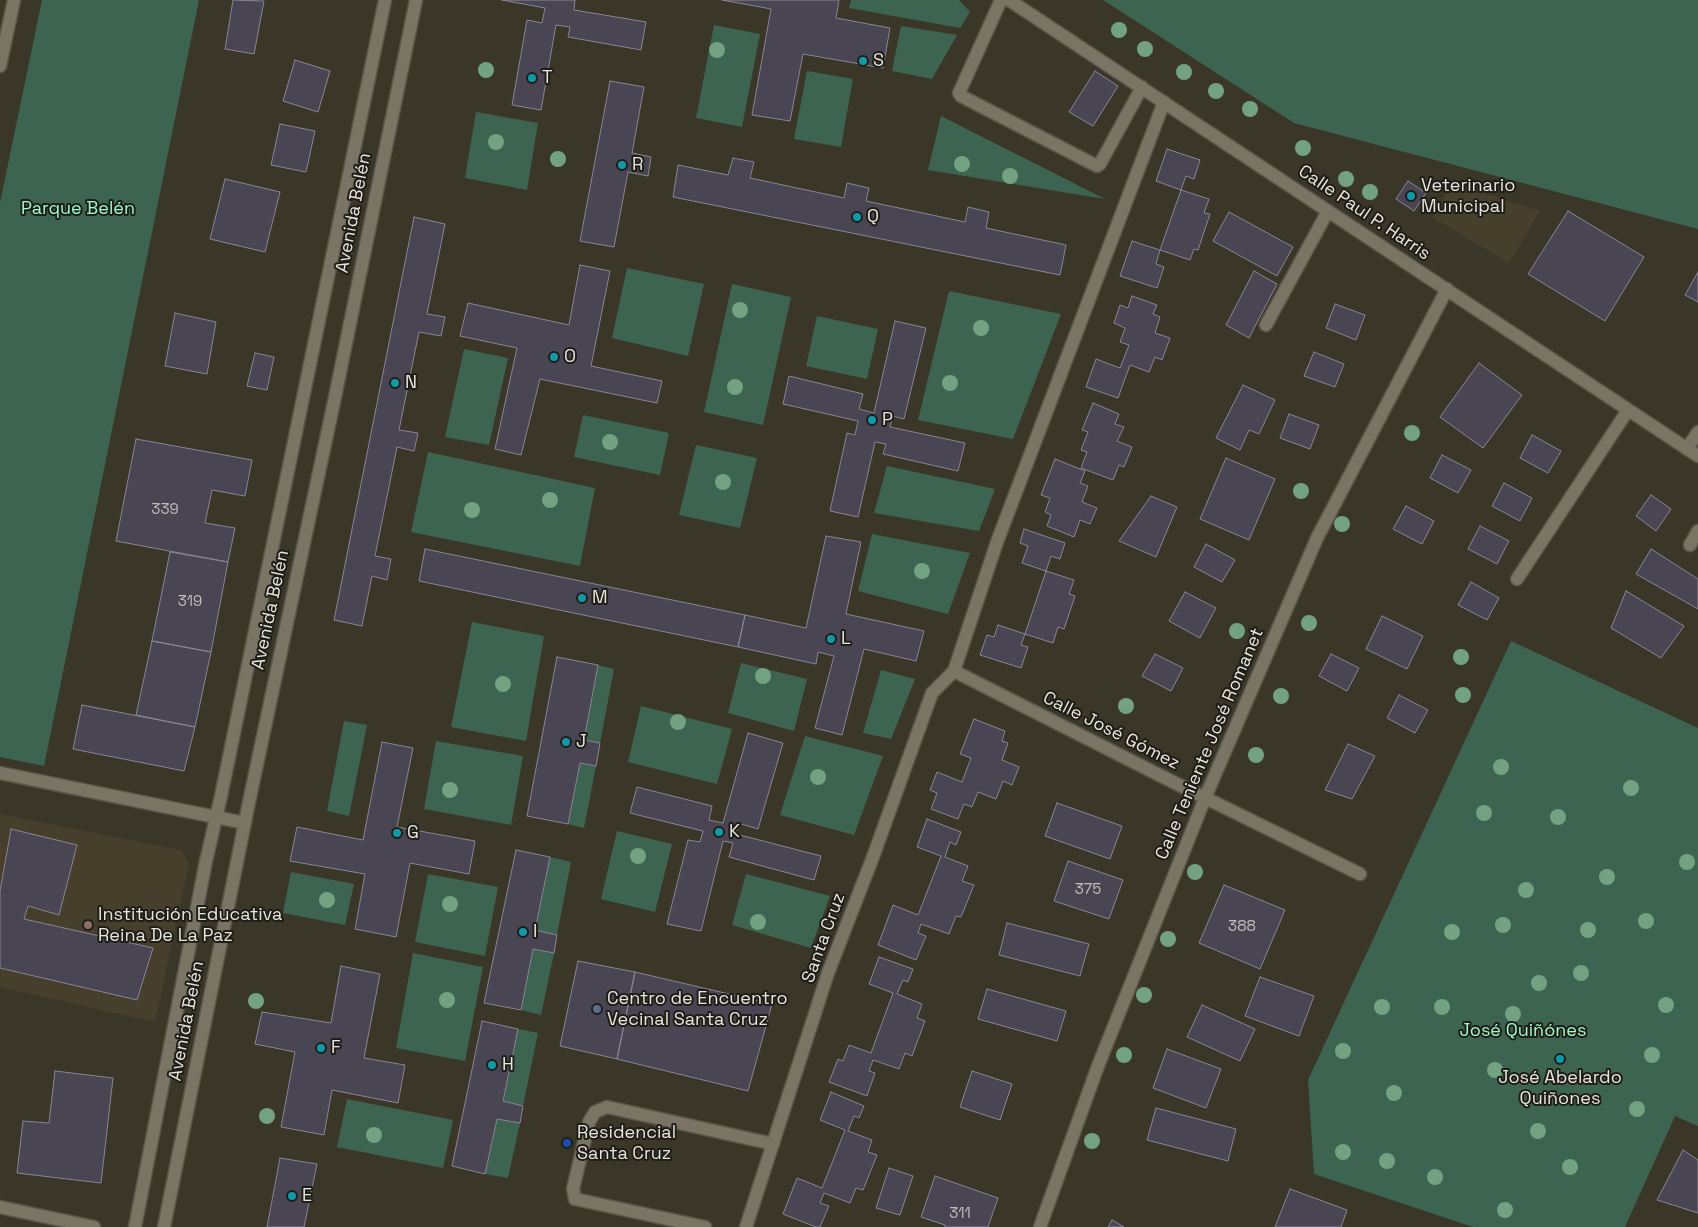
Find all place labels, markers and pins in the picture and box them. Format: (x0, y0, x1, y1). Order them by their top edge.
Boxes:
place label: S (873, 50, 884, 72)
marker: S (857, 55, 869, 67)
place label: T (542, 67, 553, 89)
marker: T (526, 72, 538, 84)
place label: R (632, 154, 643, 176)
marker: R (616, 159, 628, 171)
place label: Veterinario Municipal (1421, 175, 1515, 218)
marker: Veterinario Municipal (1405, 190, 1417, 202)
place label: Q (867, 206, 879, 228)
marker: Q (851, 211, 863, 223)
place label: O (564, 346, 576, 368)
marker: O (548, 351, 560, 363)
place label: N (405, 372, 417, 394)
marker: N (389, 377, 401, 389)
place label: P (882, 409, 893, 431)
marker: P (866, 414, 878, 426)
place label: M (592, 587, 608, 609)
marker: M (576, 592, 588, 604)
place label: L (841, 628, 851, 650)
marker: L (825, 633, 837, 645)
place label: J (576, 731, 587, 753)
marker: J (560, 736, 572, 748)
place label: K (729, 821, 740, 843)
place label: G (407, 822, 419, 844)
marker: K (713, 826, 725, 838)
marker: G (391, 827, 403, 839)
place label: Institución Educativa Reina De La Paz (98, 904, 282, 946)
marker: Institución Educativa Reina De La Paz (82, 919, 94, 931)
place label: I (533, 921, 537, 943)
marker: I (517, 926, 529, 938)
place label: Centro de Encuentro Vecinal Santa Cruz (607, 988, 788, 1030)
marker: Centro de Encuentro Vecinal Santa Cruz (591, 1003, 603, 1015)
place label: F (331, 1037, 341, 1059)
marker: F (315, 1042, 327, 1054)
marker: José Abelardo Quiñones (1554, 1053, 1566, 1065)
place label: H (502, 1054, 514, 1076)
marker: H (486, 1059, 498, 1071)
place label: José Abelardo Quiñones (1498, 1067, 1622, 1110)
place label: Residencial Santa Cruz (577, 1122, 676, 1164)
marker: Residencial Santa Cruz (561, 1137, 573, 1149)
place label: E (302, 1185, 312, 1207)
marker: E (286, 1190, 298, 1202)

